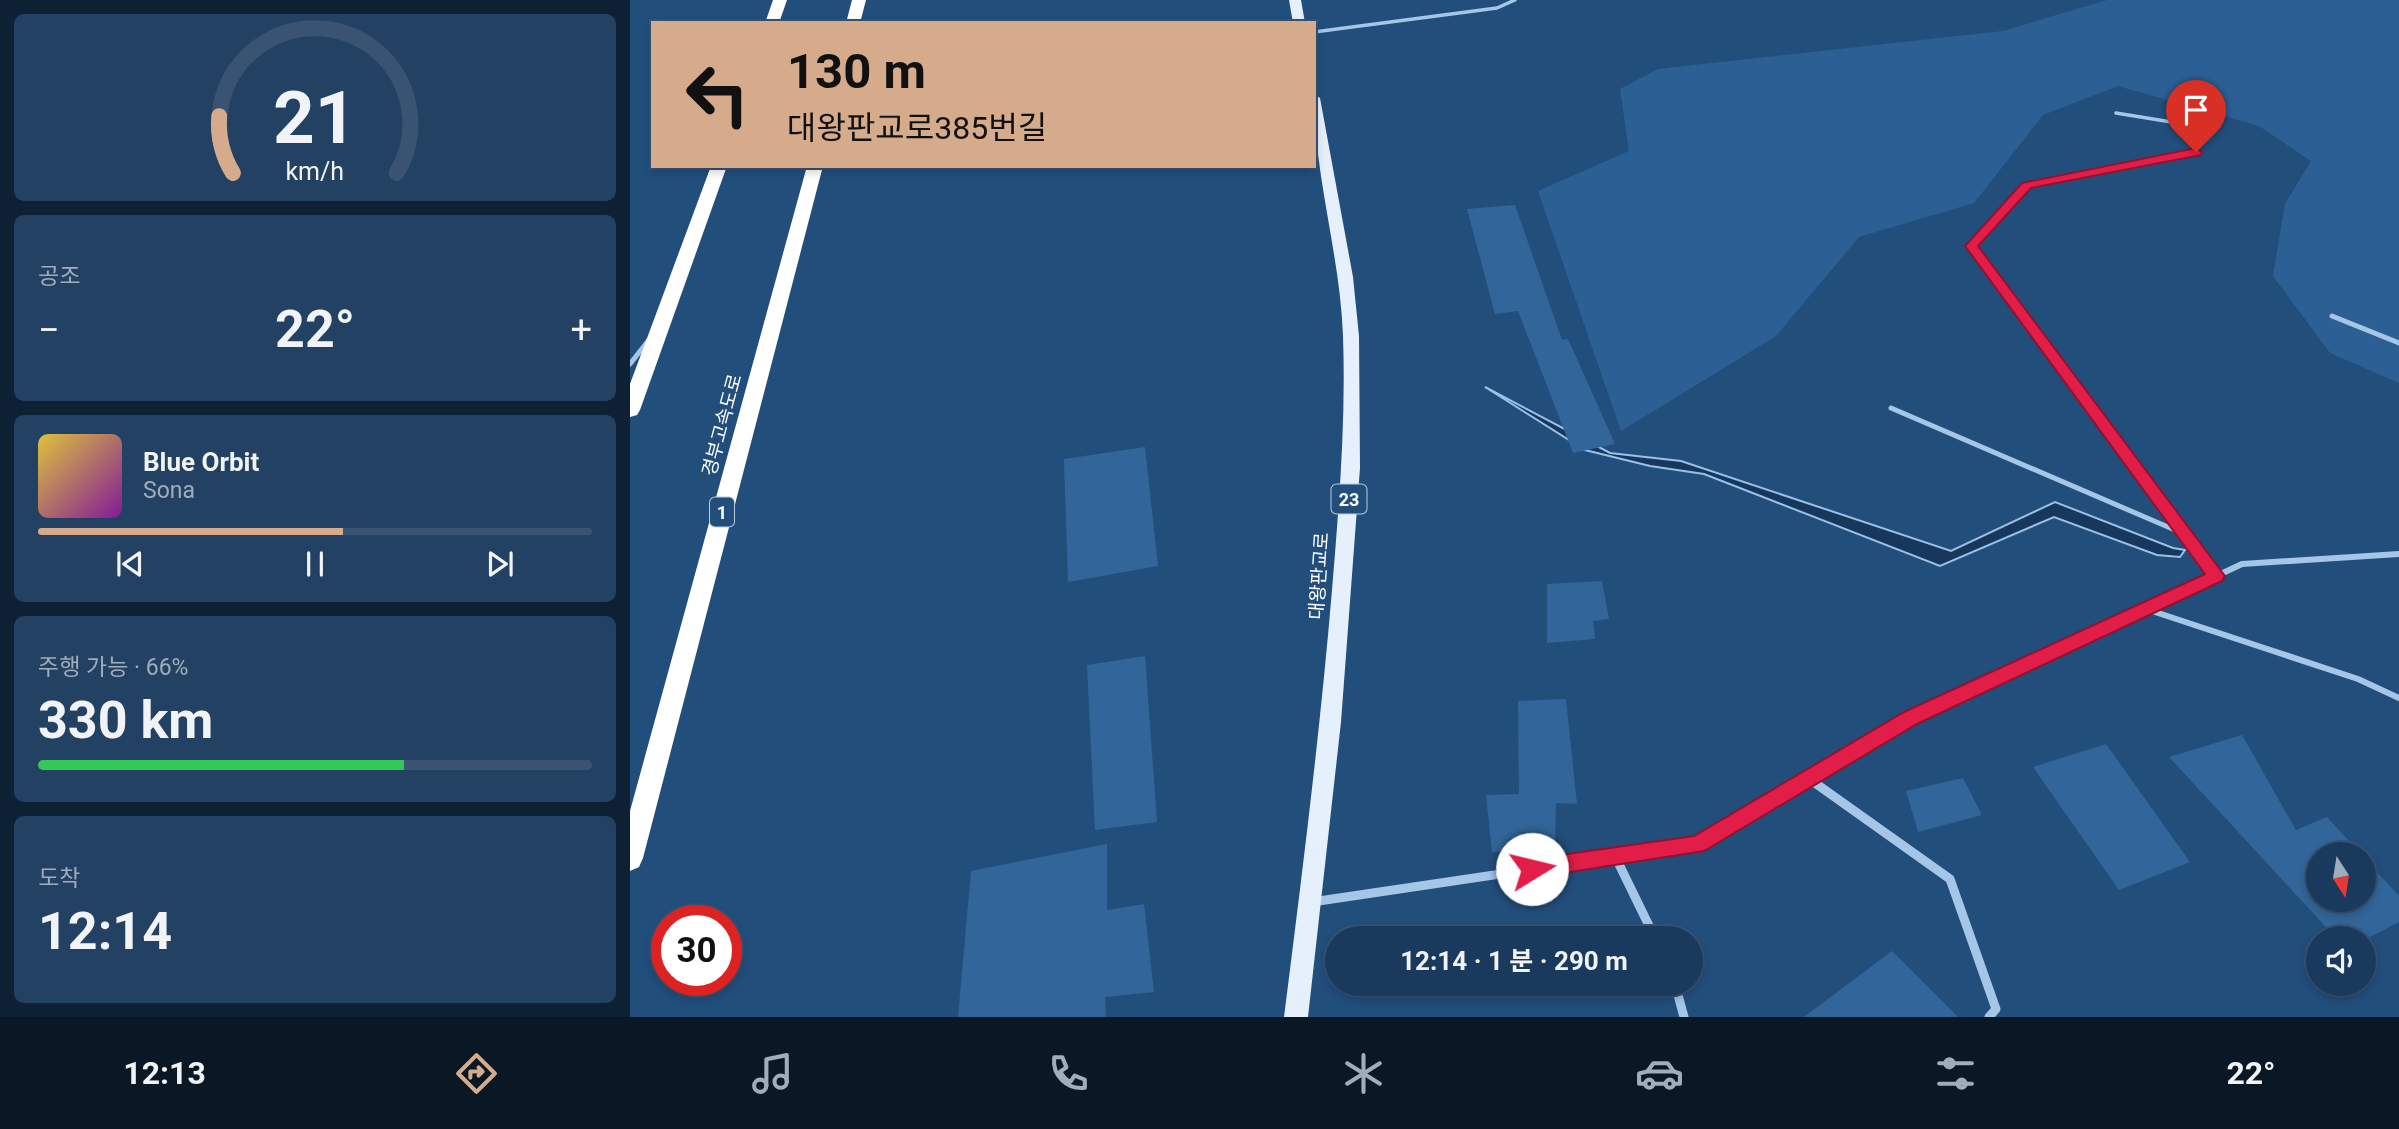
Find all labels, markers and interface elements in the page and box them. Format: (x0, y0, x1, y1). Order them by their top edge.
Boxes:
text: 130 m (787, 43, 926, 100)
icon: left (672, 49, 763, 140)
text: 21 (273, 76, 357, 162)
pin (2166, 80, 2226, 152)
icon: arrive (2177, 91, 2215, 129)
text: 대왕판교로385번길 (787, 109, 1047, 147)
text: km/h (286, 157, 344, 186)
text: 공조 (38, 263, 80, 290)
text: 22° (275, 299, 355, 360)
text: − (38, 308, 60, 352)
text: + (570, 308, 592, 352)
street label: 경부고속도로 (697, 371, 747, 479)
text: Blue Orbit (143, 447, 259, 477)
text: Sona (143, 477, 195, 504)
road number: 23 (1332, 485, 1366, 514)
road number: 1 (710, 498, 734, 526)
street label: 대왕판교로 (1304, 532, 1334, 620)
icon: previous (111, 545, 149, 583)
icon: pause (296, 545, 334, 583)
icon: next (481, 545, 519, 583)
text: 주행 가능 · 66% (38, 654, 188, 681)
text: 330 km (38, 690, 213, 751)
position arrow (1495, 832, 1569, 906)
north arrow (2306, 842, 2376, 912)
map controls (2306, 842, 2376, 996)
text: 도착 (38, 865, 80, 892)
text: 12:14 (38, 901, 172, 962)
speed limit sign: 30 (651, 905, 742, 996)
button: sound (2306, 926, 2376, 996)
text: 12:14 · 1 분 · 290 m (1400, 946, 1628, 976)
icon: directions (452, 1049, 501, 1098)
icon: music (748, 1049, 797, 1098)
icon: phone (1044, 1049, 1093, 1098)
icon: climate (1339, 1049, 1388, 1098)
icon: car (1635, 1049, 1684, 1098)
icon: filters (1931, 1049, 1980, 1098)
text: 12:13 (123, 1054, 206, 1092)
text: 22° (2226, 1054, 2276, 1092)

